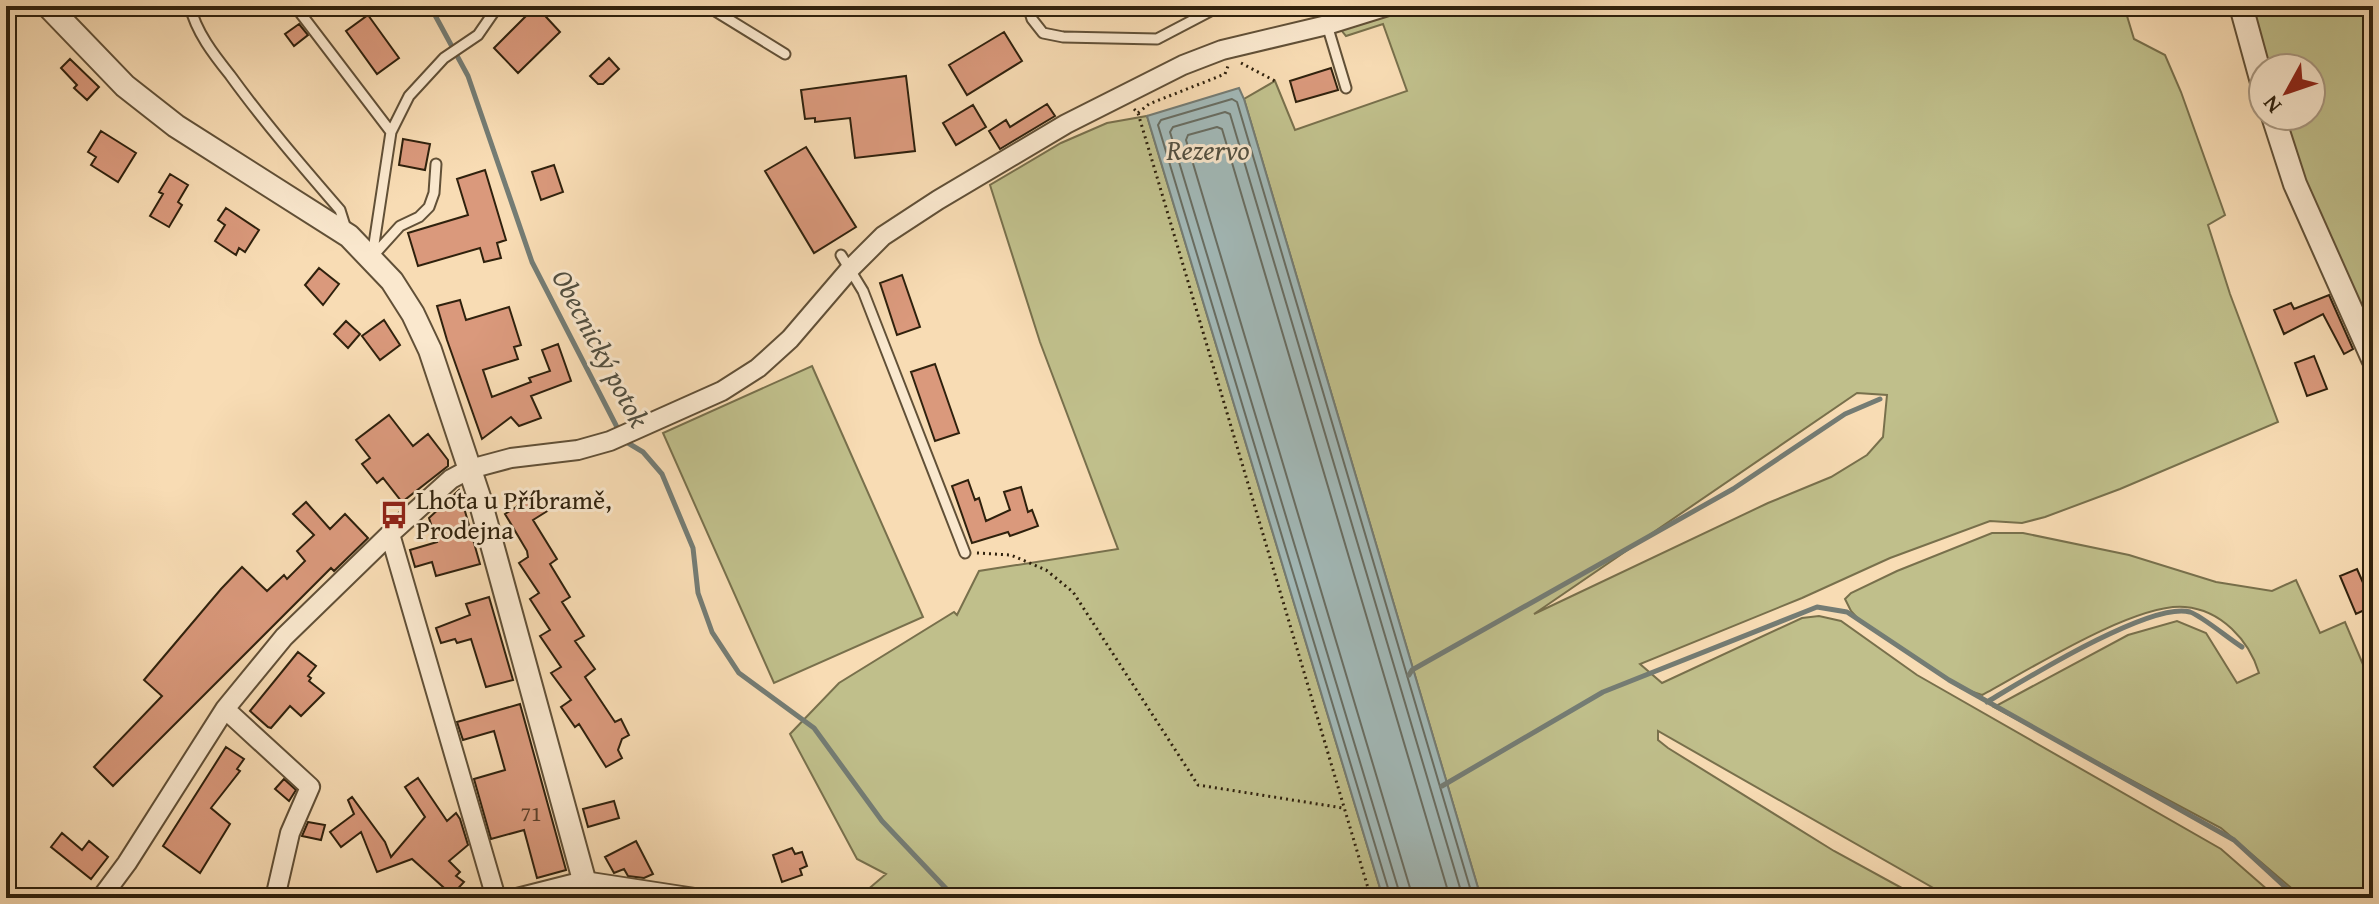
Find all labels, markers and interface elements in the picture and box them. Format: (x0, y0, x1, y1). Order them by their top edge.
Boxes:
north arrow (2247, 52, 2327, 132)
text: N (2255, 89, 2289, 121)
water label: Rezervo (1165, 129, 1250, 170)
water label: Obecnický potok (542, 261, 660, 434)
place label: Lhota u Příbramě, Prodejna (416, 480, 611, 549)
bus stop icon: Lhota u Příbramě, Prodejna (379, 500, 409, 530)
house number: 71 (520, 797, 542, 829)

